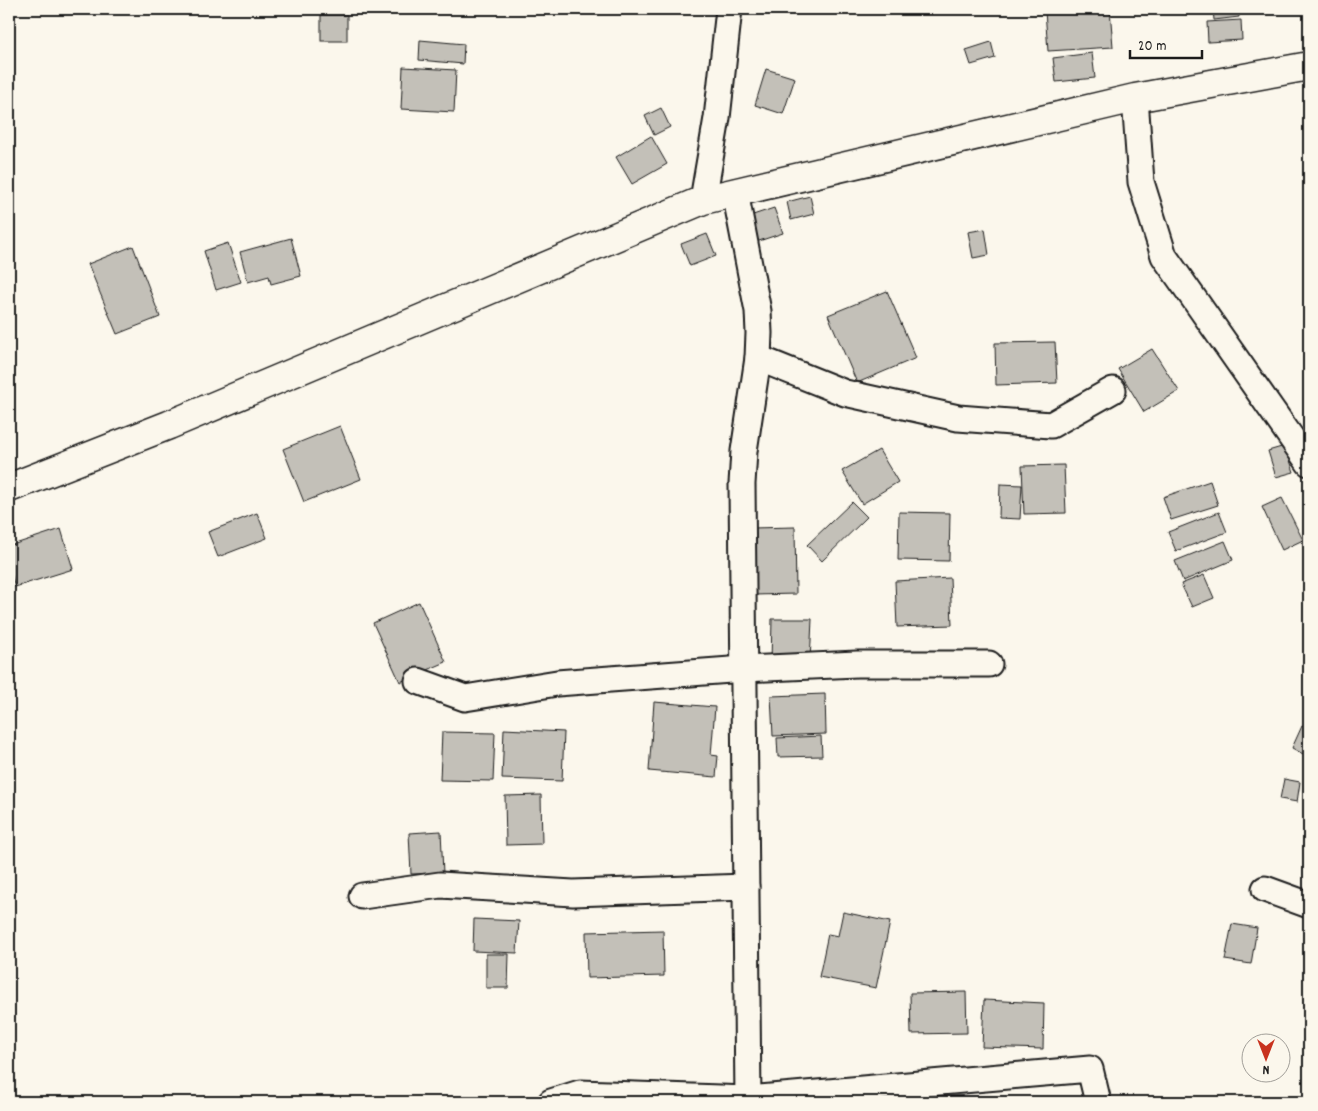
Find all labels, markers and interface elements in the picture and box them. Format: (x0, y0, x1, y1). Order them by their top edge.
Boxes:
scale bar (1130, 28, 1203, 60)
text: 20 m (1138, 36, 1166, 58)
north arrow (1240, 1034, 1290, 1084)
text: N (1262, 1059, 1269, 1079)

